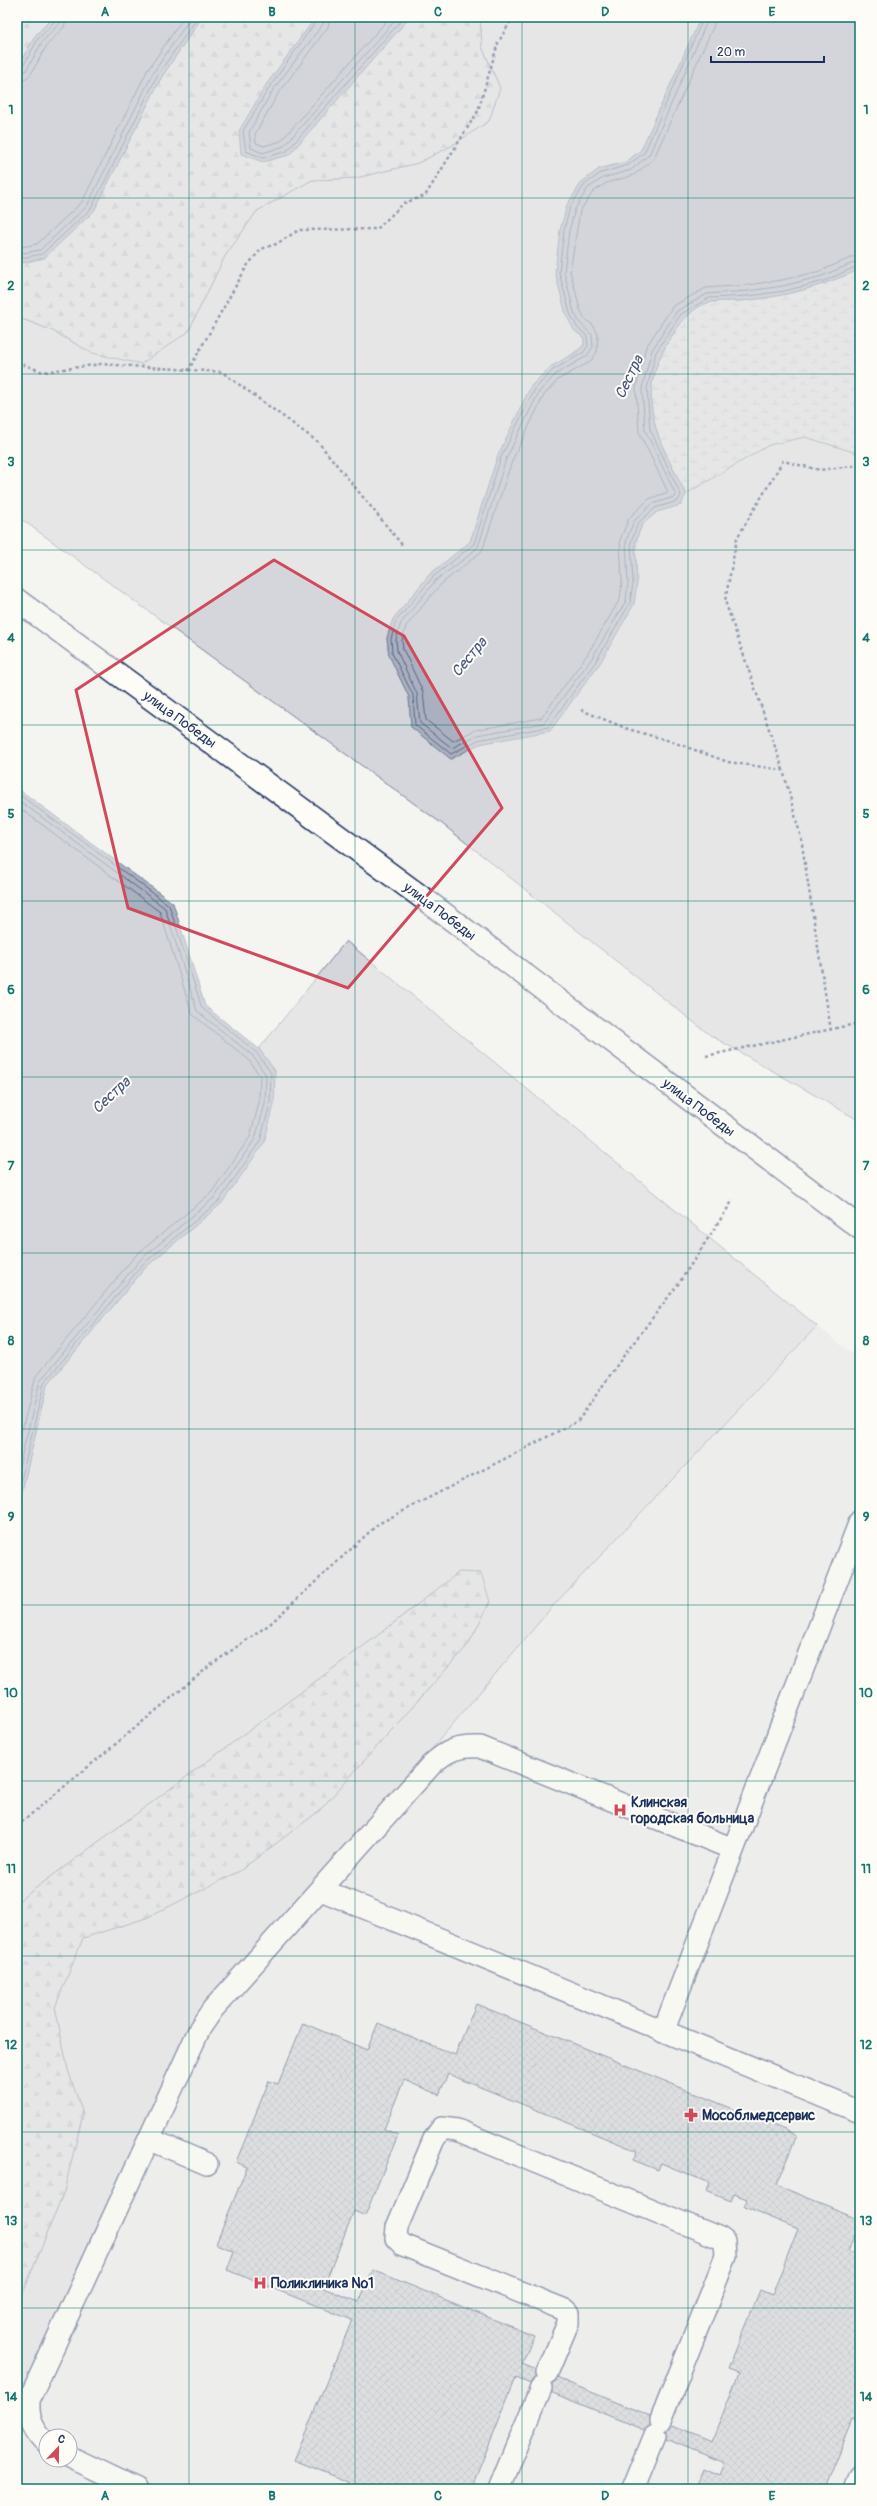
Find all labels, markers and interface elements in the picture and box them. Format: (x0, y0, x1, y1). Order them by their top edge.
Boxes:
text: A (101, 4, 110, 20)
text: B (268, 4, 276, 20)
text: C (434, 4, 442, 20)
text: D (601, 4, 609, 20)
text: E (769, 4, 776, 20)
scale bar (711, 38, 824, 64)
text: 20 m (717, 45, 746, 60)
text: 1 (8, 102, 14, 118)
text: 1 (863, 102, 869, 118)
text: 2 (7, 278, 15, 294)
text: 2 (862, 278, 870, 294)
water label: Сестра (611, 352, 648, 402)
text: 3 (7, 454, 15, 470)
text: 3 (862, 454, 870, 470)
text: 4 (7, 630, 15, 646)
text: 4 (862, 630, 870, 646)
water label: Сестра (447, 633, 492, 681)
street label: улица Победы (139, 687, 220, 752)
text: 5 (7, 806, 15, 822)
text: 5 (862, 806, 870, 822)
street label: улица Победы (399, 878, 479, 944)
text: 6 (7, 982, 15, 998)
text: 6 (862, 982, 870, 998)
water label: Сестра (88, 1072, 135, 1118)
street label: улица Победы (658, 1074, 738, 1140)
text: 7 (8, 1158, 15, 1174)
text: 7 (863, 1158, 870, 1174)
text: 8 (8, 1333, 15, 1349)
text: 8 (863, 1333, 870, 1349)
text: 9 (8, 1509, 15, 1525)
text: 9 (863, 1509, 870, 1525)
text: 10 (4, 1685, 18, 1701)
text: 10 (859, 1685, 873, 1701)
place label: Клинская городская больница (630, 1794, 755, 1827)
hospital icon: Клинская городская больница (612, 1802, 628, 1818)
text: 11 (6, 1861, 16, 1877)
text: 11 (861, 1861, 871, 1877)
text: 12 (5, 2037, 17, 2053)
text: 12 (860, 2037, 872, 2053)
pharmacy icon: Мособлмедсервис (683, 2107, 699, 2123)
place label: Мособлмедсервис (702, 2107, 815, 2124)
text: 13 (5, 2213, 17, 2229)
text: 13 (860, 2213, 872, 2229)
hospital icon: Поликлиника №1 (252, 2275, 268, 2291)
place label: Поликлиника №1 (271, 2275, 374, 2292)
text: 14 (5, 2389, 18, 2405)
text: 14 (860, 2389, 873, 2405)
north arrow (38, 2428, 78, 2468)
text: С (56, 2432, 67, 2447)
text: A (101, 2488, 110, 2504)
text: B (268, 2488, 276, 2504)
text: C (434, 2488, 442, 2504)
text: D (601, 2488, 609, 2504)
text: E (769, 2488, 776, 2504)

